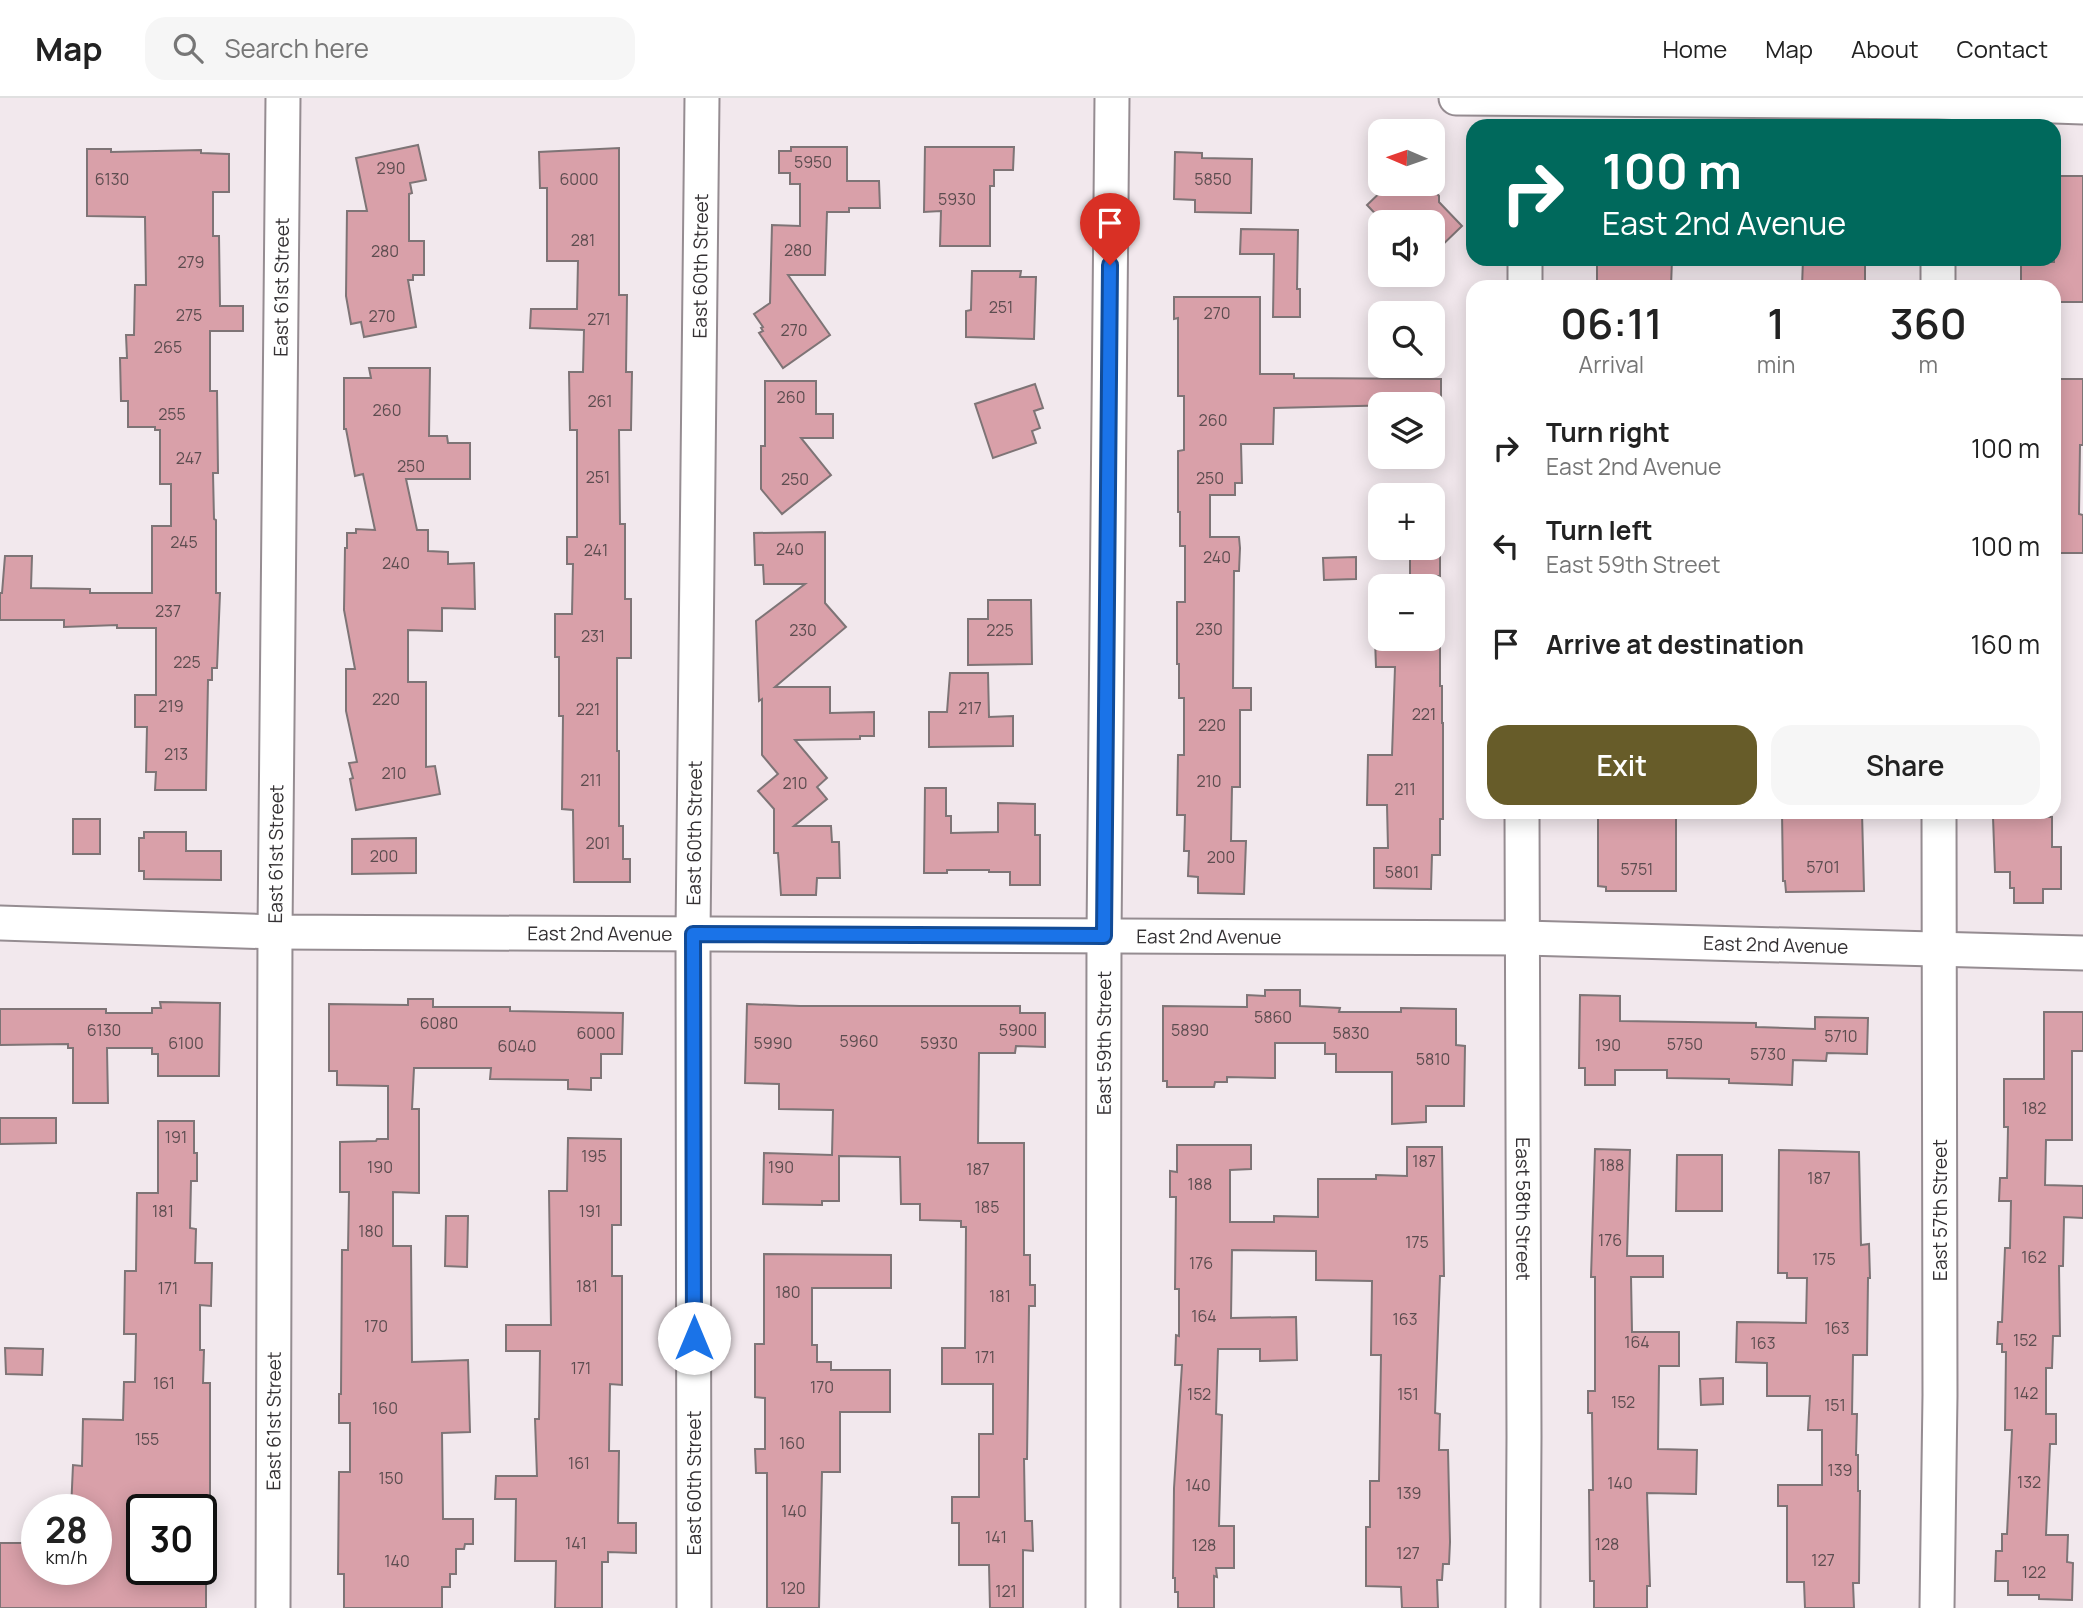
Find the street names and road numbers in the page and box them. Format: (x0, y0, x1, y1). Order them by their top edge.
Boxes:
street label: East 60th Street (686, 193, 714, 339)
street label: East 61st Street (268, 217, 295, 357)
street label: East 60th Street (680, 760, 708, 906)
street label: East 61st Street (262, 784, 289, 924)
street label: East 2nd Avenue (527, 920, 672, 947)
street label: East 2nd Avenue (1136, 923, 1281, 950)
street label: East 2nd Avenue (1703, 930, 1849, 960)
street label: East 59th Street (1091, 971, 1117, 1115)
street label: East 58th Street (1510, 1137, 1536, 1281)
street label: East 57th Street (1927, 1139, 1953, 1281)
street label: East 61st Street (260, 1351, 287, 1491)
street label: East 60th Street (681, 1411, 707, 1555)

